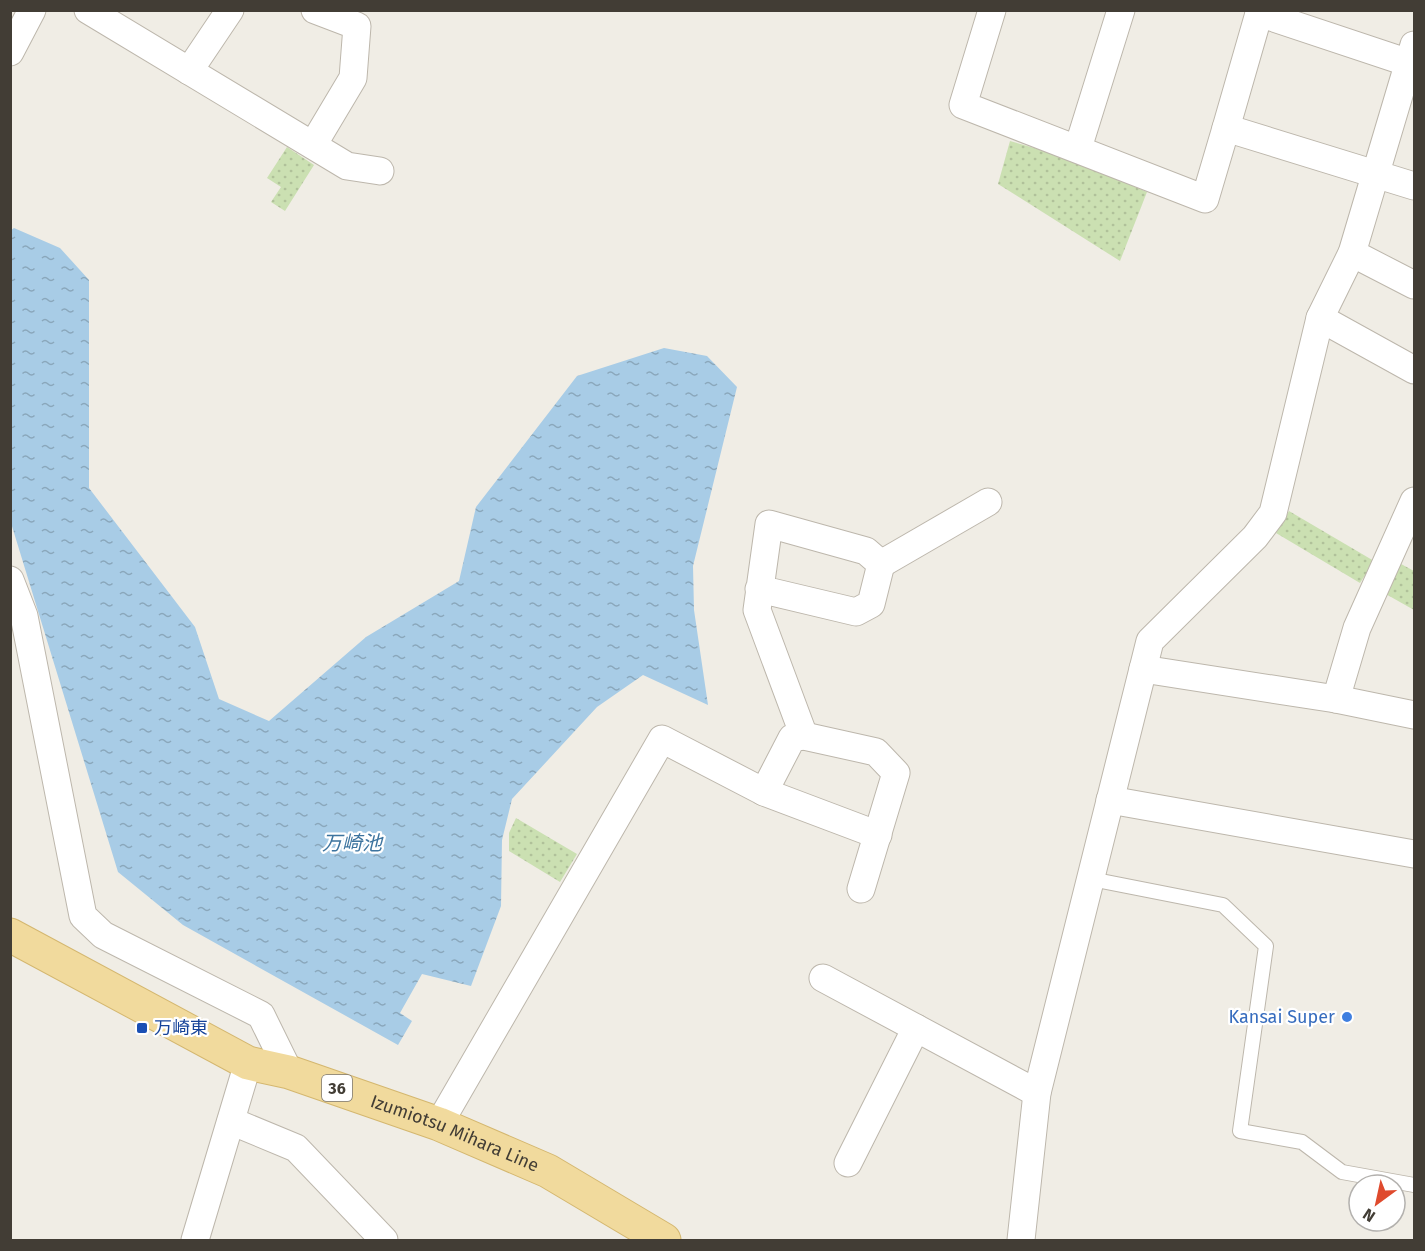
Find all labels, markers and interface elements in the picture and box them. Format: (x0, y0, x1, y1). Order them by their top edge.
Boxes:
water label: 万崎池 (322, 831, 384, 855)
place label: Kansai Super (1229, 1006, 1335, 1028)
marker: Kansai Super (1340, 1010, 1354, 1024)
place label: 万崎東 (154, 1017, 208, 1039)
marker: 万崎東 (135, 1021, 149, 1035)
road number: 36 (322, 1075, 352, 1101)
street label: Izumiotsu Mihara Line (368, 1090, 542, 1177)
north arrow (1347, 1173, 1407, 1233)
text: N (1359, 1204, 1379, 1226)

